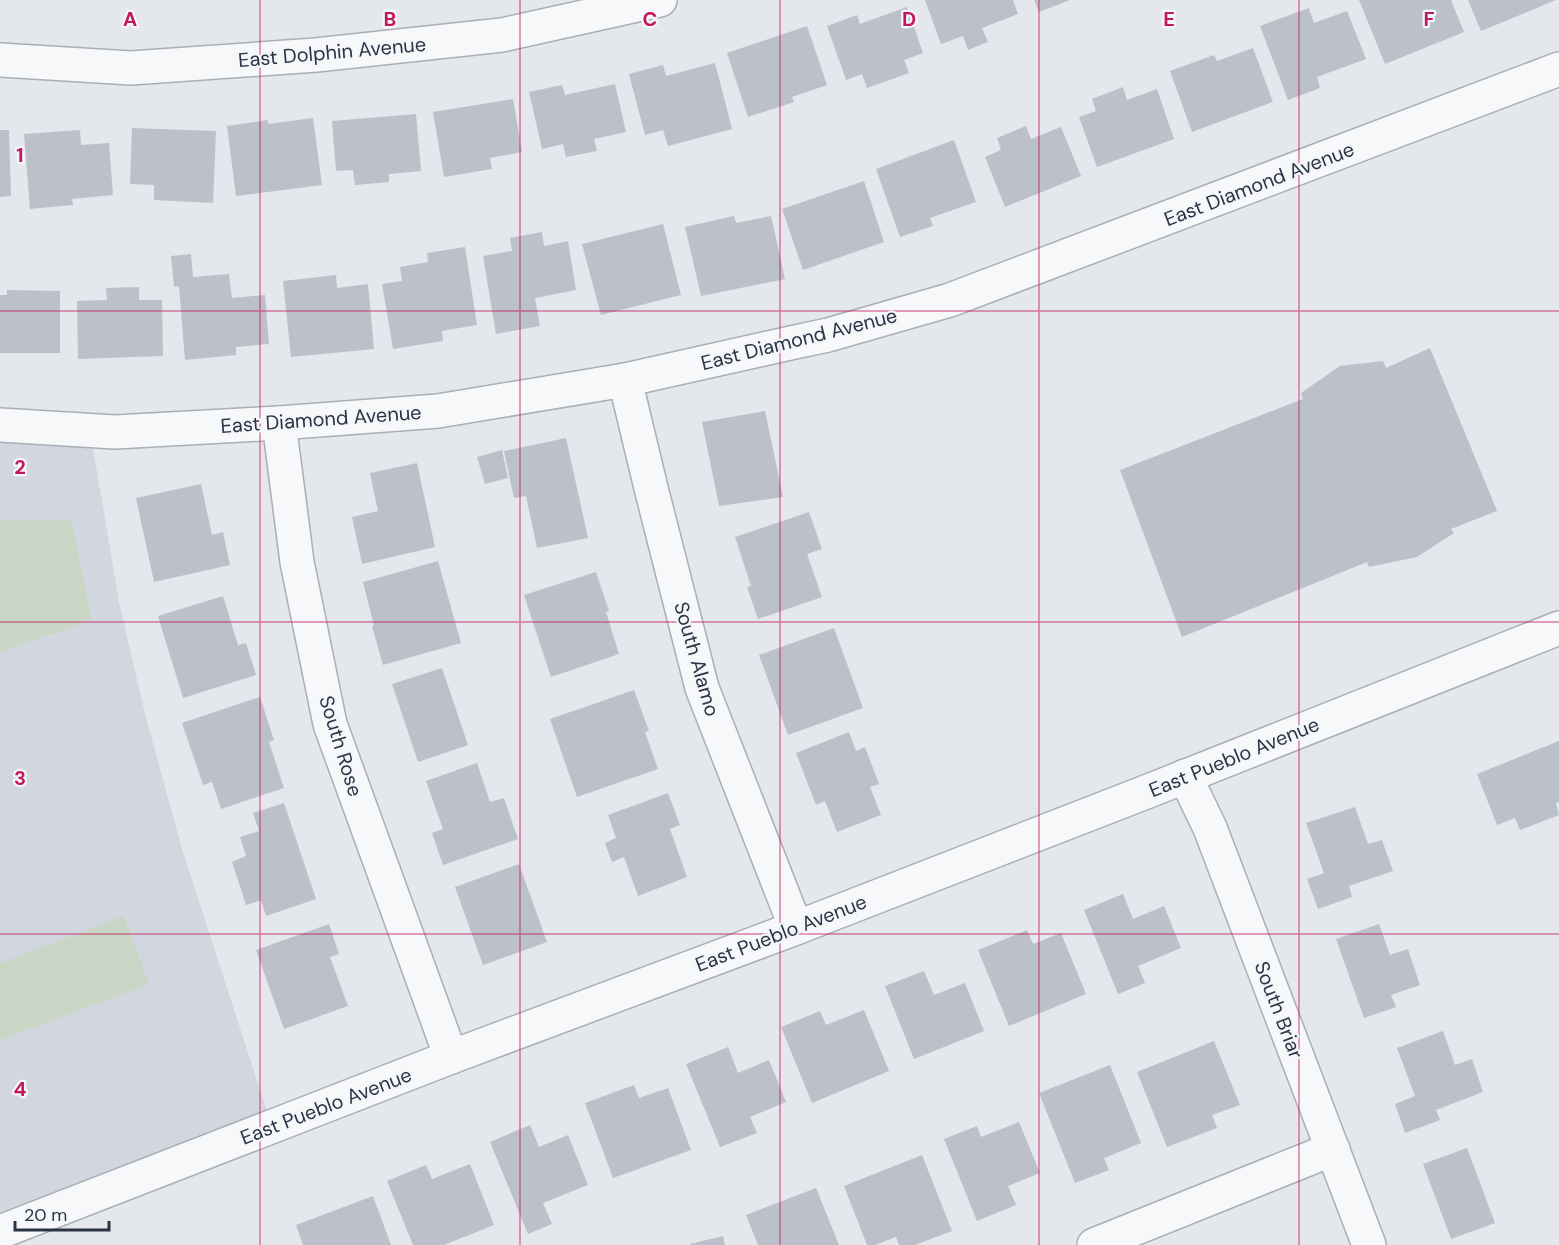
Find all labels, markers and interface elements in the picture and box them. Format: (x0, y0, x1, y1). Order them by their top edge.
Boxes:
text: A (123, 6, 137, 32)
text: B (384, 6, 396, 32)
text: C (643, 6, 657, 32)
text: D (902, 6, 916, 32)
text: E (1163, 6, 1175, 32)
text: F (1423, 6, 1435, 32)
street label: East Dolphin Avenue (237, 31, 427, 73)
street label: East Diamond Avenue (1160, 136, 1358, 232)
text: 1 (16, 142, 24, 168)
street label: East Diamond Avenue (698, 302, 900, 376)
street label: East Diamond Avenue (220, 399, 422, 439)
text: 2 (14, 454, 26, 480)
street label: South Alamo (668, 599, 726, 719)
street label: South Rose (313, 692, 369, 800)
street label: East Pueblo Avenue (1145, 711, 1323, 803)
text: 3 (14, 765, 26, 791)
street label: East Pueblo Avenue (692, 888, 870, 978)
street label: South Briar (1249, 958, 1309, 1062)
street label: East Pueblo Avenue (237, 1061, 415, 1151)
text: 4 (14, 1076, 27, 1102)
scale bar (15, 1194, 110, 1232)
text: 20 m (24, 1203, 67, 1227)

